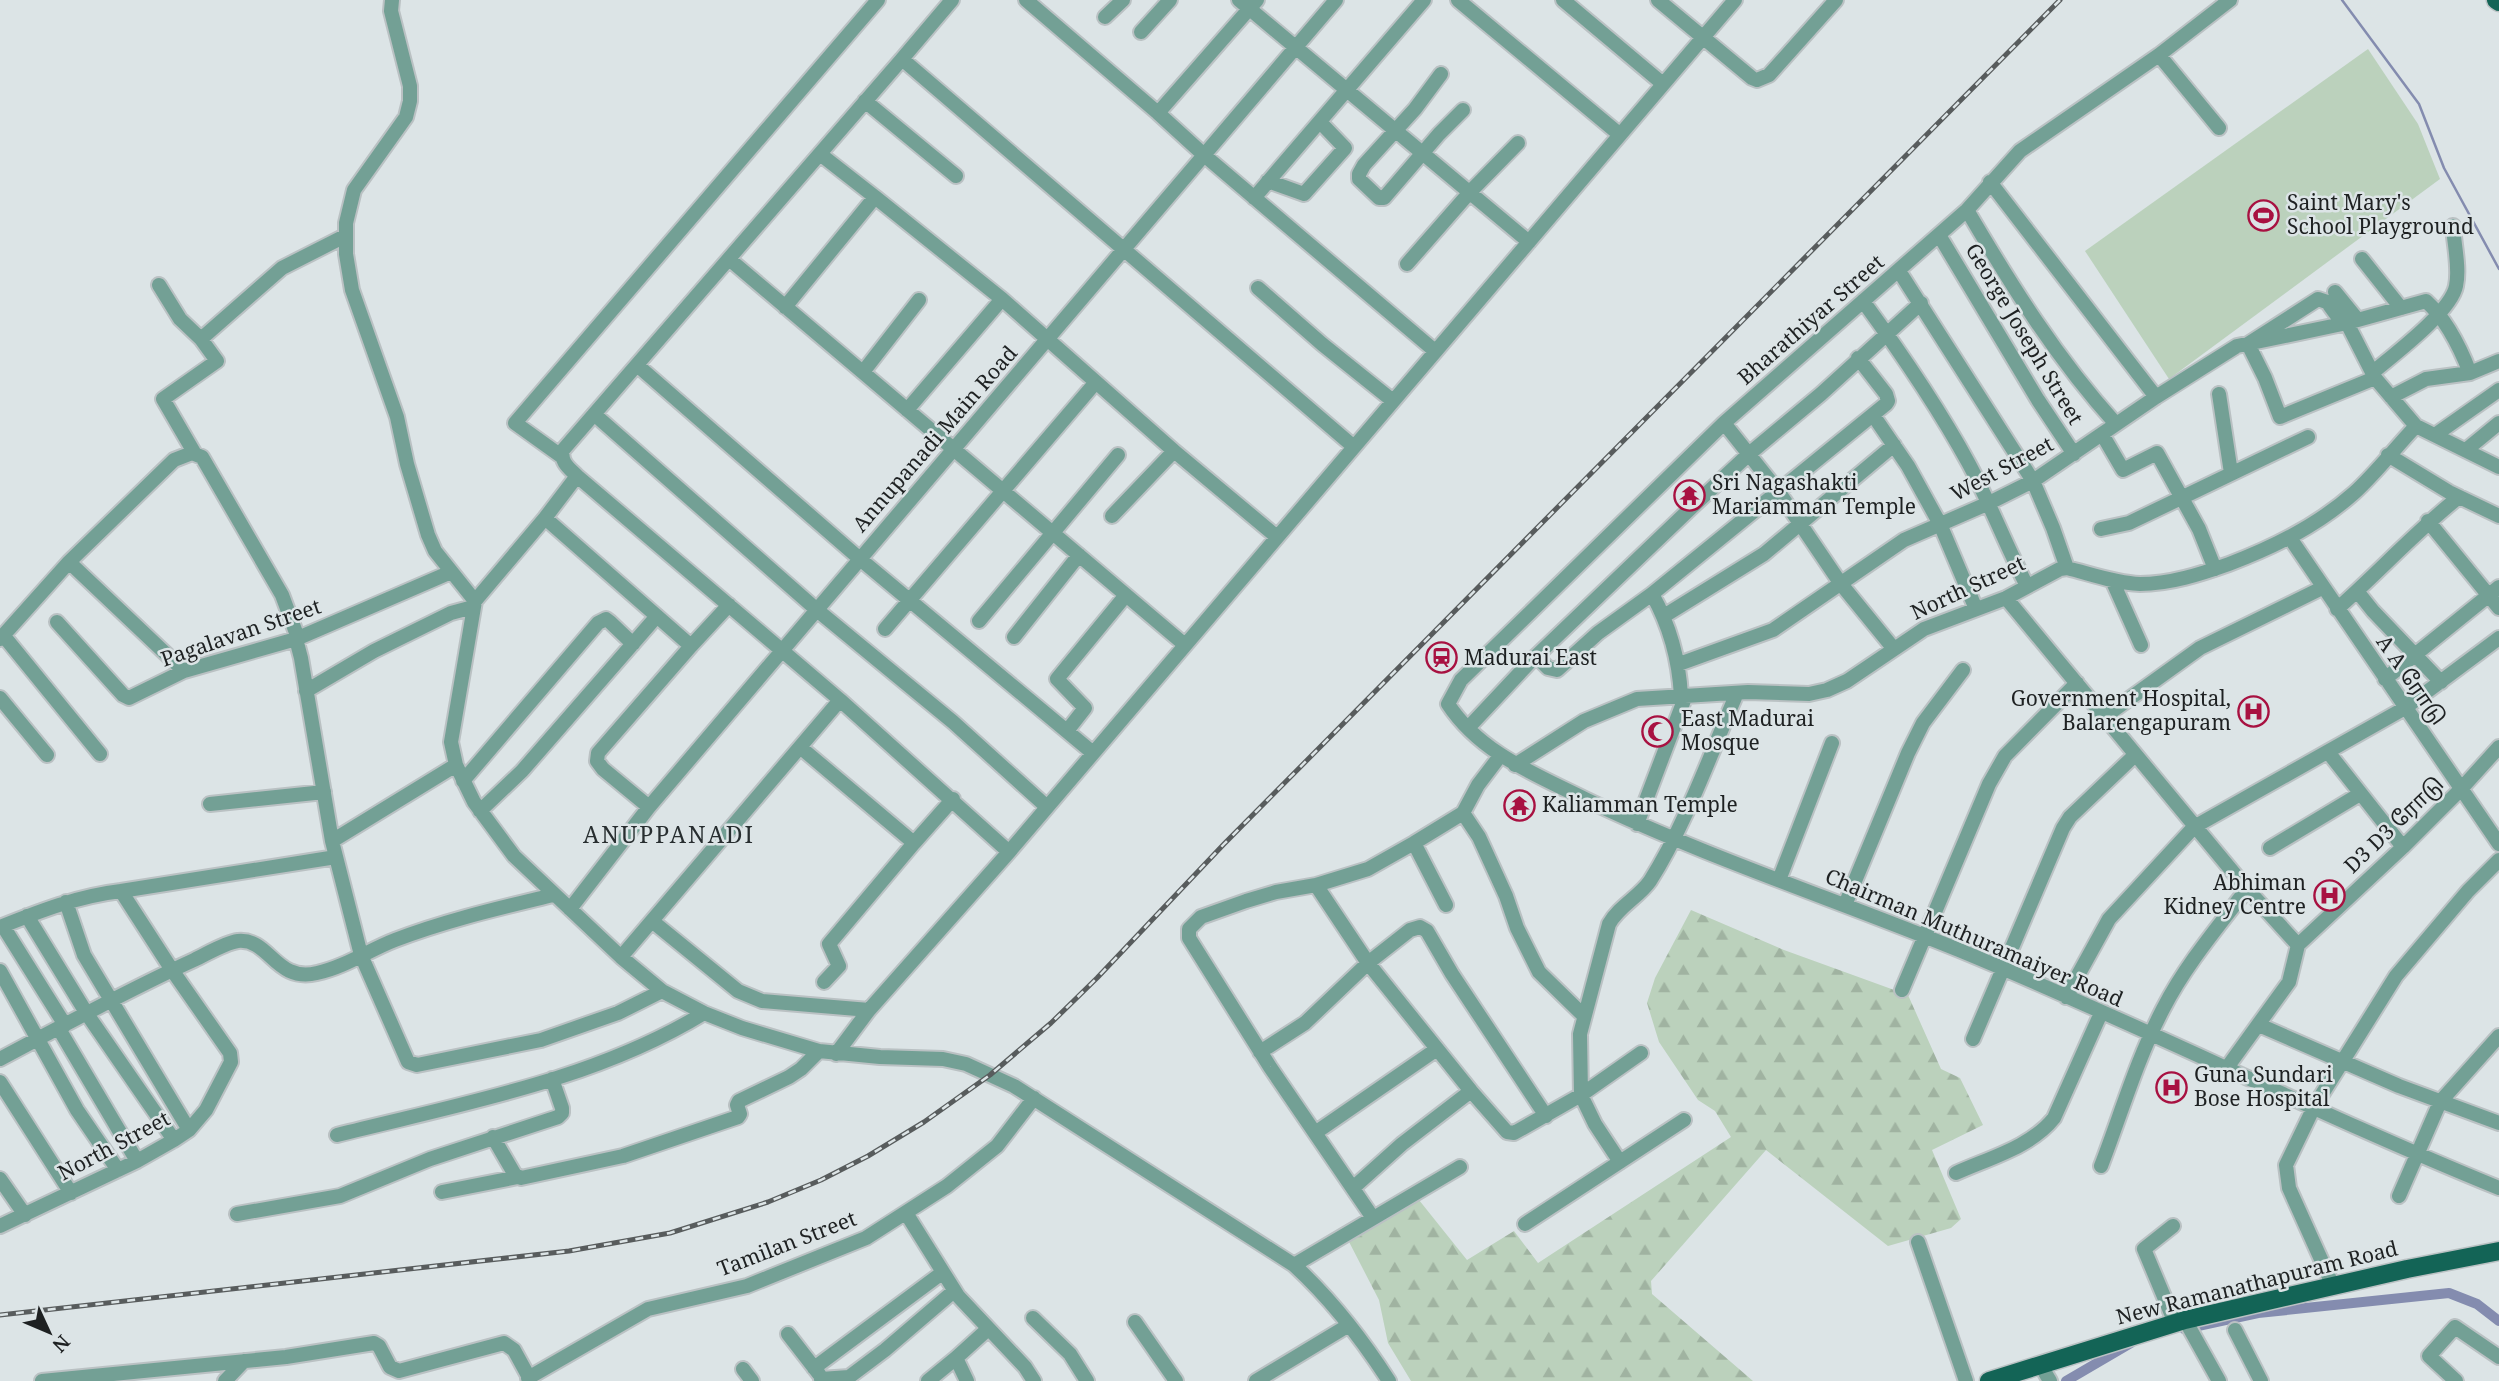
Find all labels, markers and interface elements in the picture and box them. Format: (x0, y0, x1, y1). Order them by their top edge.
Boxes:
place label: Saint Mary's School Playground (2287, 188, 2474, 240)
sports icon: Saint Mary's School Playground (2247, 198, 2281, 232)
street label: George Joseph Street (1960, 238, 2090, 429)
street label: Bharathiyar Street (1731, 248, 1889, 391)
street label: Annupanadi Main Road (846, 339, 1023, 537)
street label: West Street (1945, 429, 2058, 507)
place label: Sri Nagashakti Mariamman Temple (1712, 468, 1916, 520)
temple icon: Sri Nagashakti Mariamman Temple (1672, 478, 1706, 512)
street label: North Street (1906, 548, 2029, 626)
street label: Pagalavan Street (157, 592, 324, 673)
street label: A A ரோடு (2371, 629, 2453, 730)
station icon: Madurai East (1424, 641, 1458, 675)
place label: Madurai East (1464, 643, 1597, 671)
place label: Government Hospital, Balarengapuram (2011, 684, 2231, 736)
hospital icon: Government Hospital, Balarengapuram (2237, 694, 2271, 728)
place label: East Madurai Mosque (1681, 704, 1814, 756)
mosque icon: East Madurai Mosque (1641, 714, 1675, 748)
street label: D3 D3 ரோடு (2338, 770, 2449, 879)
temple icon: Kaliamman Temple (1502, 788, 1536, 822)
place label: Kaliamman Temple (1542, 790, 1738, 818)
district label: ANUPPANADI (583, 818, 755, 850)
street label: Chairman Muthuramaiyer Road (1821, 861, 2128, 1013)
place label: Abhiman Kidney Centre (2163, 868, 2306, 920)
hospital icon: Abhiman Kidney Centre (2312, 878, 2346, 912)
place label: Guna Sundari Bose Hospital (2194, 1060, 2333, 1112)
hospital icon: Guna Sundari Bose Hospital (2154, 1070, 2188, 1104)
street label: North Street (53, 1104, 174, 1186)
street label: Tamilan Street (713, 1204, 860, 1282)
street label: New Ramanathapuram Road (2113, 1233, 2401, 1331)
north arrow (14, 1297, 84, 1367)
text: N (47, 1329, 76, 1358)

